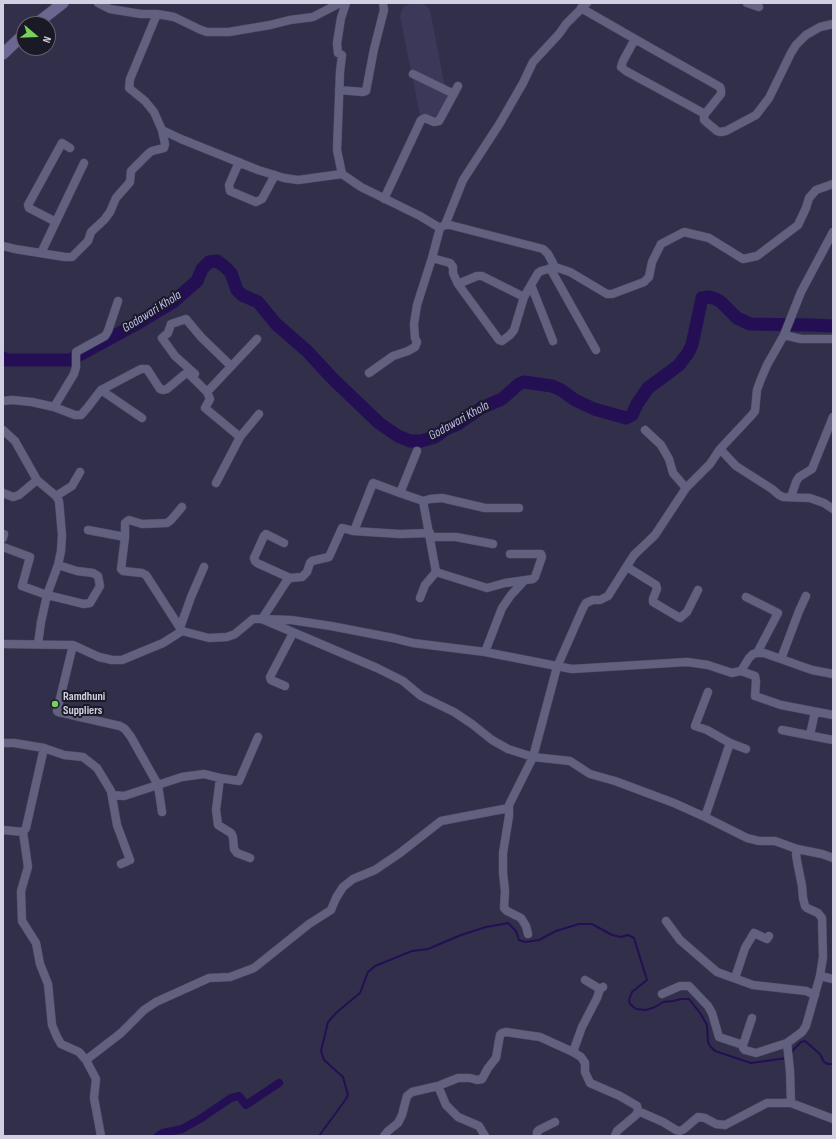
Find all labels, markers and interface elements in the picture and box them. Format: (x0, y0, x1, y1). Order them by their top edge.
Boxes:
north arrow (16, 16, 56, 56)
text: N (40, 35, 54, 45)
water label: Godawari Khola (120, 288, 184, 336)
water label: Godawari Khola (426, 398, 492, 444)
place label: Ramdhuni Suppliers (63, 690, 105, 718)
marker: Ramdhuni Suppliers (50, 699, 60, 709)

